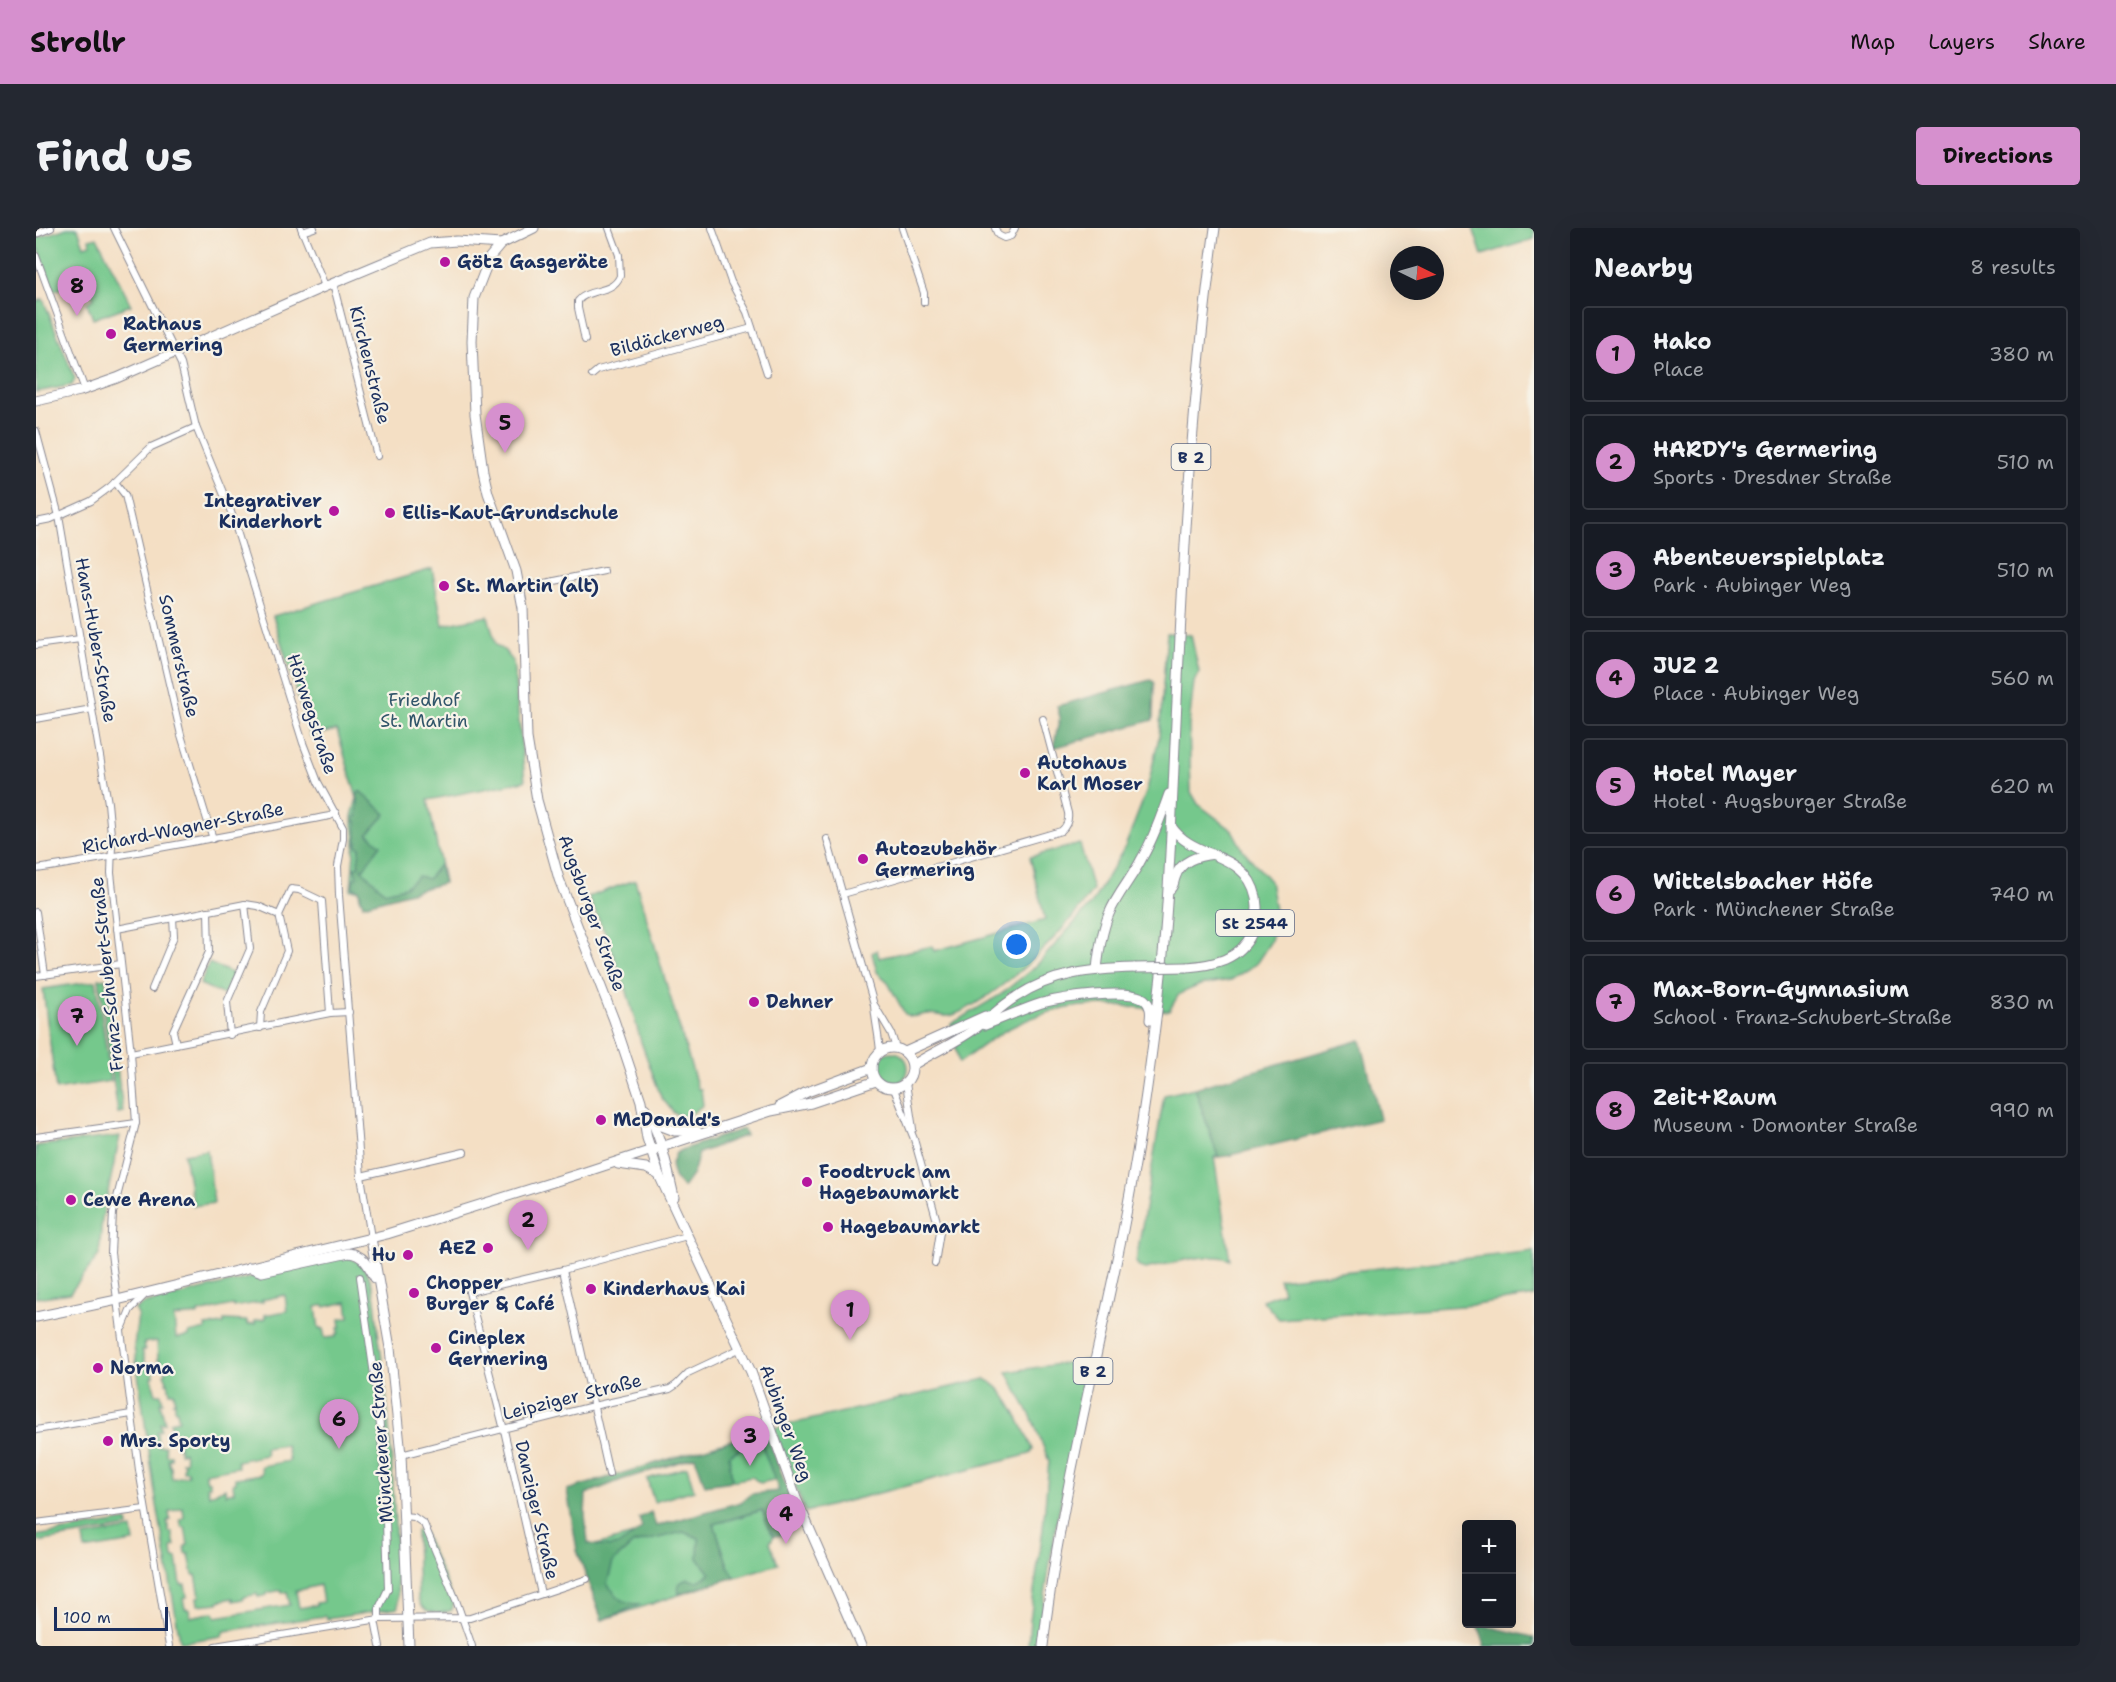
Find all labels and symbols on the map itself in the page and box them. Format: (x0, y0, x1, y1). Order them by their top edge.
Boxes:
north arrow (1390, 246, 1444, 300)
place label: Götz Gasgeräte (457, 250, 608, 274)
marker: Götz Gasgeräte (438, 255, 452, 269)
pin: 8 (58, 266, 96, 316)
street label: Kirchenstraße (344, 303, 396, 427)
street label: Bildäckerweg (608, 309, 726, 363)
place label: Rathaus Germering (123, 312, 223, 357)
marker: Rathaus Germering (104, 327, 118, 341)
pin: 5 (486, 404, 524, 453)
road number: B 2 (1172, 444, 1210, 470)
place label: Integrativer Kinderhort (204, 489, 322, 534)
place label: Ellis-Kaut-Grundschule (402, 501, 619, 525)
marker: Integrativer Kinderhort (327, 504, 341, 518)
marker: Ellis-Kaut-Grundschule (383, 506, 397, 520)
street label: Hans-Huber-Straße (70, 556, 122, 724)
place label: St. Martin (alt) (456, 574, 599, 598)
marker: St. Martin (alt) (437, 579, 451, 593)
street label: Sommerstraße (153, 592, 205, 720)
street label: Hörwegstraße (281, 651, 343, 777)
park label: Friedhof St. Martin (380, 688, 468, 733)
place label: Autohaus Karl Moser (1037, 751, 1143, 796)
marker: Autohaus Karl Moser (1018, 766, 1032, 780)
street label: Richard-Wagner-Straße (80, 797, 286, 859)
street label: Augsburger Straße (553, 831, 631, 995)
place label: Autozubehör Germering (875, 837, 997, 882)
marker: Autozubehör Germering (856, 852, 870, 866)
street label: Franz-Schubert-Straße (85, 876, 129, 1072)
road number: St 2544 (1216, 910, 1294, 936)
your location (1002, 930, 1031, 959)
place label: Dehner (766, 990, 834, 1014)
marker: Dehner (747, 995, 761, 1009)
pin: 7 (58, 996, 96, 1046)
place label: McDonald's (613, 1108, 720, 1132)
marker: McDonald's (594, 1113, 608, 1127)
place label: Foodtruck am Hagebaumarkt (819, 1160, 959, 1205)
marker: Foodtruck am Hagebaumarkt (800, 1175, 814, 1189)
place label: Cewe Arena (83, 1188, 196, 1212)
marker: Cewe Arena (64, 1193, 78, 1207)
pin: 2 (508, 1200, 548, 1250)
place label: Hagebaumarkt (840, 1215, 980, 1239)
marker: Hagebaumarkt (821, 1220, 835, 1234)
place label: AEZ (439, 1236, 476, 1260)
marker: AEZ (481, 1241, 495, 1255)
place label: Hu (372, 1243, 396, 1267)
marker: Hu (401, 1248, 415, 1262)
place label: Chopper Burger & Café (426, 1271, 555, 1316)
place label: Kinderhaus Kai (603, 1277, 745, 1301)
marker: Kinderhaus Kai (584, 1282, 598, 1296)
marker: Chopper Burger & Café (407, 1286, 421, 1300)
pin: 1 (830, 1290, 870, 1340)
place label: Cineplex Germering (448, 1326, 548, 1371)
marker: Cineplex Germering (429, 1341, 443, 1355)
place label: Norma (110, 1356, 175, 1380)
road number: B 2 (1074, 1358, 1112, 1384)
marker: Norma (91, 1361, 105, 1375)
street label: Münchener Straße (363, 1361, 399, 1523)
street label: Aubinger Weg (754, 1361, 818, 1485)
street label: Leipziger Straße (500, 1368, 644, 1426)
pin: 6 (320, 1400, 358, 1449)
pin: 3 (730, 1416, 770, 1466)
place label: Mrs. Sporty (120, 1429, 230, 1453)
marker: Mrs. Sporty (101, 1434, 115, 1448)
street label: Danziger Straße (509, 1438, 565, 1582)
pin: 4 (766, 1494, 806, 1544)
scale bar (54, 1604, 168, 1632)

